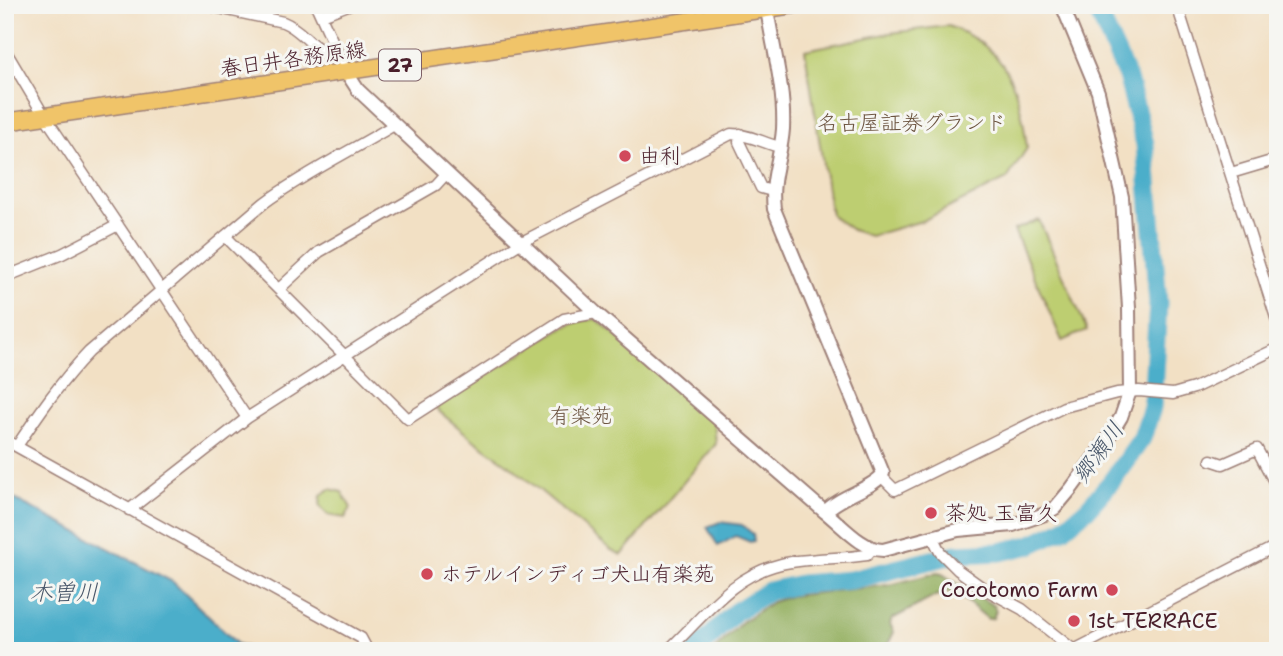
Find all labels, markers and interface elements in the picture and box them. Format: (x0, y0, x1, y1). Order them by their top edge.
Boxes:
street label: 春日井各務原線 (218, 35, 368, 83)
road number: 27 (379, 50, 421, 80)
park label: 名古屋証券グランド (818, 109, 1007, 137)
place label: 由利 (639, 142, 681, 170)
marker: 由利 (617, 148, 633, 164)
park label: 有楽苑 (550, 402, 613, 430)
water label: 郷瀬川 (1066, 415, 1130, 489)
place label: 茶処 玉富久 (945, 499, 1057, 527)
marker: 茶処 玉富久 (923, 505, 939, 521)
place label: ホテルインディゴ犬山有楽苑 (441, 560, 714, 588)
marker: ホテルインディゴ犬山有楽苑 (419, 566, 435, 582)
place label: Cocotomo Farm (940, 576, 1098, 604)
water label: 木曽川 (30, 577, 99, 607)
marker: Cocotomo Farm (1104, 582, 1120, 598)
place label: 1st TERRACE (1088, 607, 1218, 635)
marker: 1st TERRACE (1066, 613, 1082, 629)

